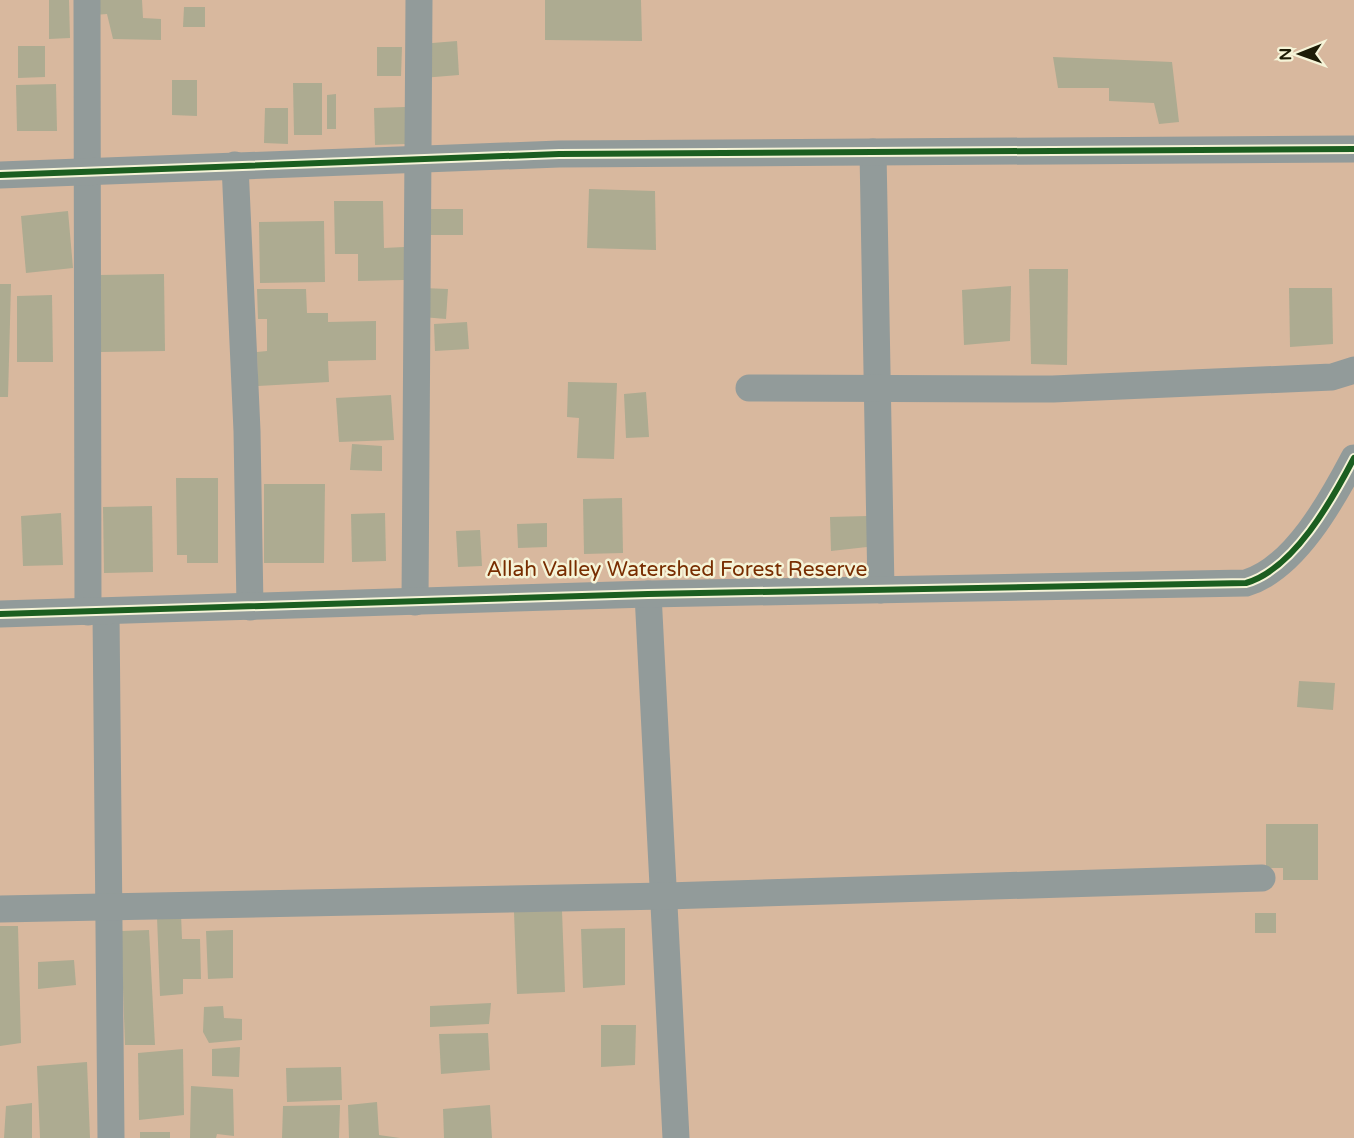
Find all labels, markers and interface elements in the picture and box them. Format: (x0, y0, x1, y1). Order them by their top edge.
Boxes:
north arrow (1270, 24, 1330, 84)
text: N (1276, 48, 1296, 61)
park label: Allah Valley Watershed Forest Reserve (487, 557, 868, 582)

